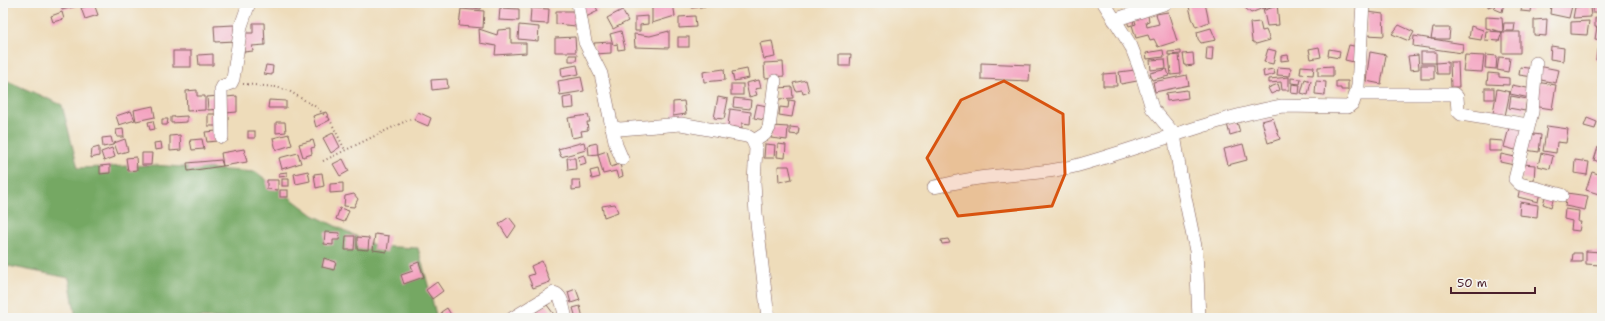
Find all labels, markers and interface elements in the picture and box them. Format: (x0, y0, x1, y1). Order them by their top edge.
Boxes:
scale bar (1451, 269, 1535, 295)
text: 50 m (1457, 275, 1487, 291)

